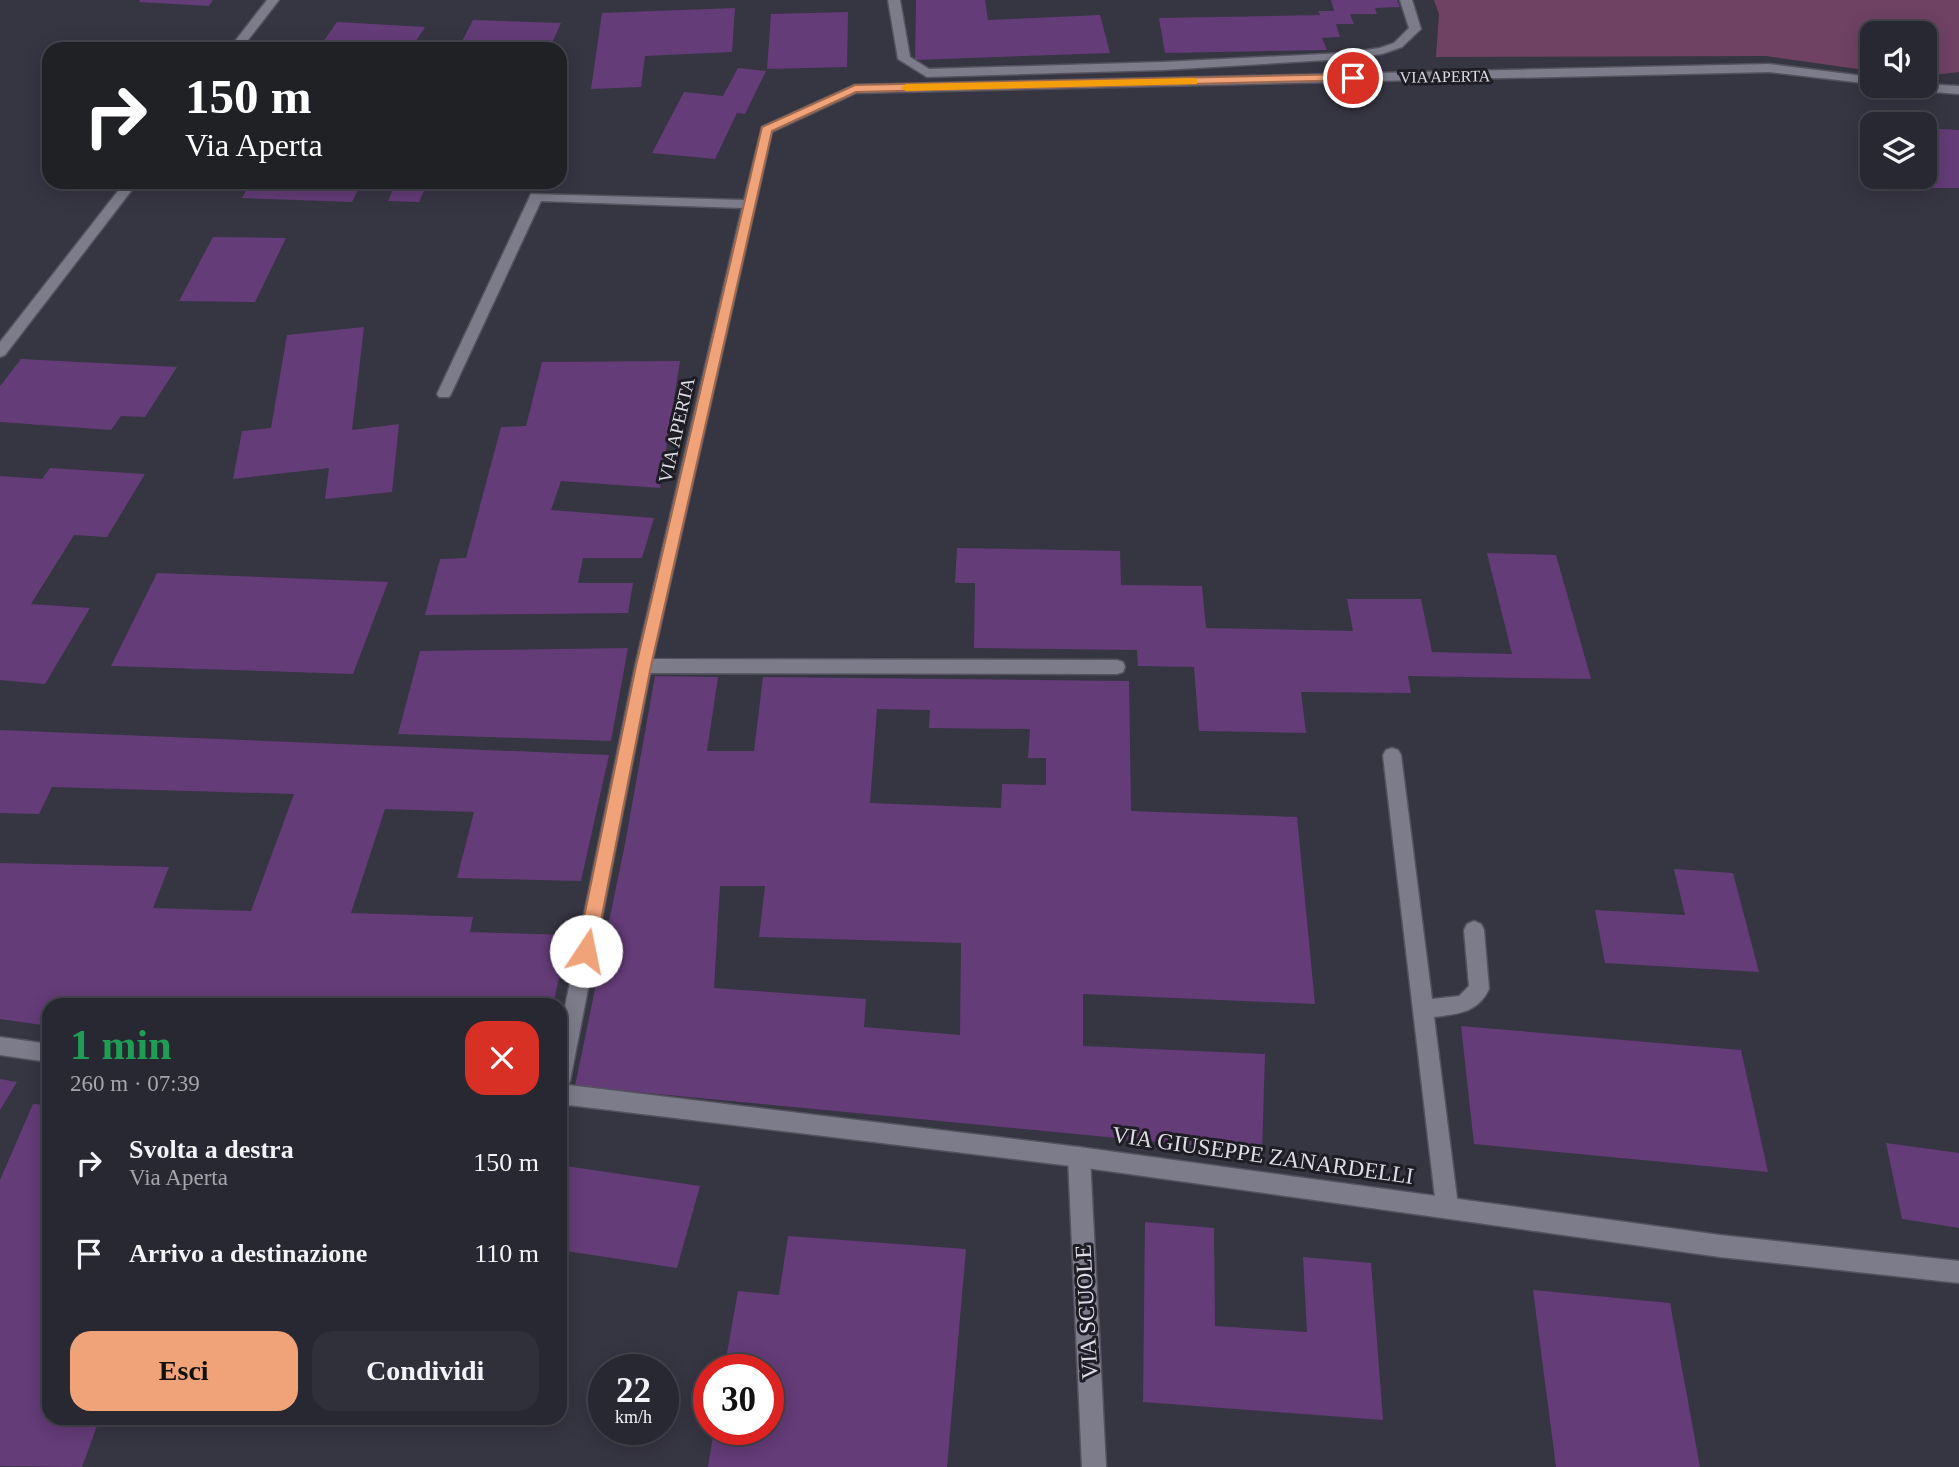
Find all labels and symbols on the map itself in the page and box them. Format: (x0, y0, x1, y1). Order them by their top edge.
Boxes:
pin (1323, 48, 1383, 108)
street label: VIA APERTA (1400, 67, 1491, 86)
street label: VIA APERTA (654, 375, 699, 485)
position arrow (549, 914, 623, 988)
street label: VIA GIUSEPPE ZANARDELLI (1111, 1122, 1415, 1189)
street label: VIA SCUOLE (1070, 1244, 1103, 1380)
speed limit sign: 30 (693, 1354, 784, 1445)

